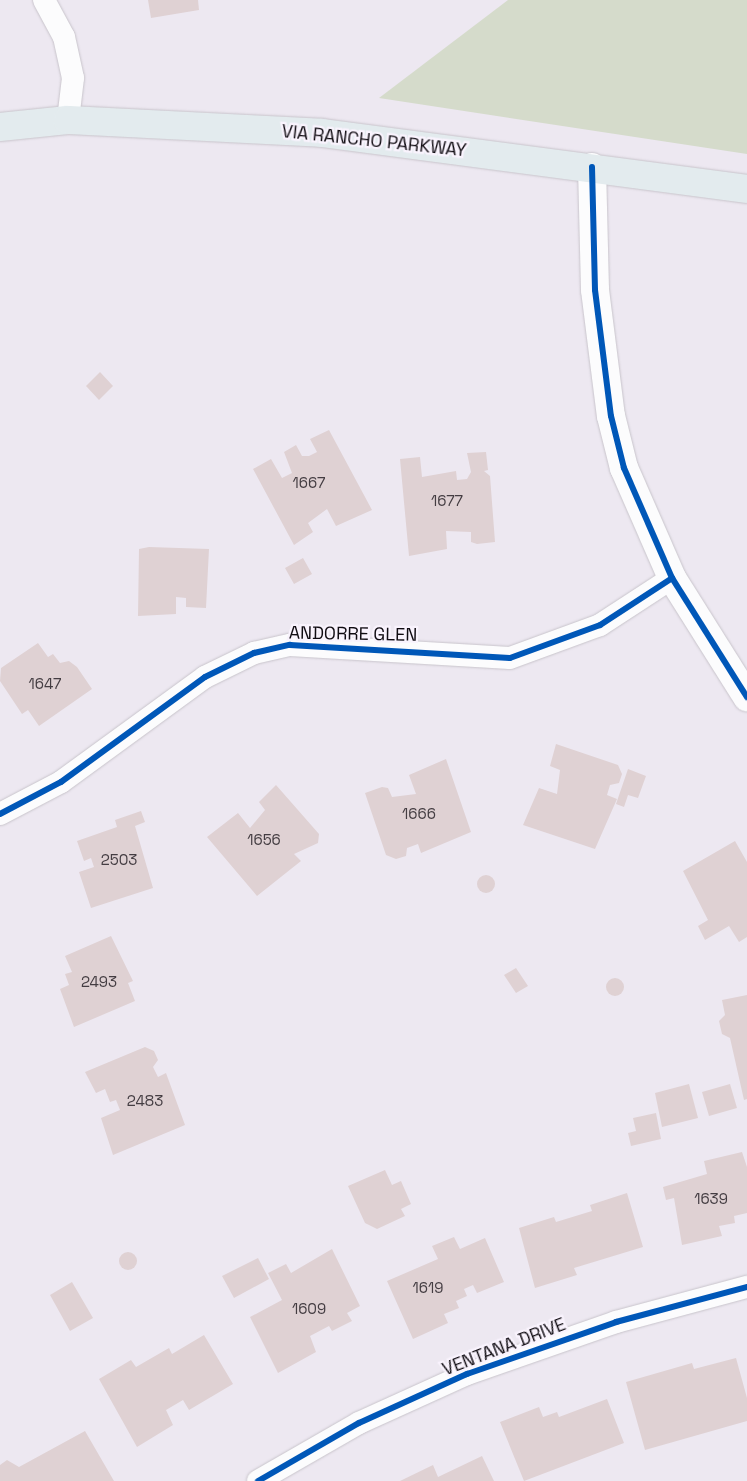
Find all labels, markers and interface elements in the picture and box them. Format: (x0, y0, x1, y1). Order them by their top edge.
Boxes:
street label: VIA RANCHO PARKWAY (280, 121, 468, 161)
house number: 1667 (293, 474, 325, 492)
house number: 1677 (431, 492, 463, 510)
street label: ANDORRE GLEN (289, 622, 417, 646)
house number: 1647 (29, 675, 61, 693)
house number: 1666 (402, 805, 436, 823)
house number: 1656 (247, 831, 281, 849)
house number: 2503 (101, 851, 137, 869)
house number: 2493 (81, 973, 117, 991)
house number: 2483 (127, 1092, 163, 1110)
house number: 1639 (694, 1190, 728, 1208)
house number: 1619 (413, 1279, 443, 1297)
house number: 1609 (292, 1300, 326, 1318)
street label: VENTANA DRIVE (439, 1314, 569, 1380)

